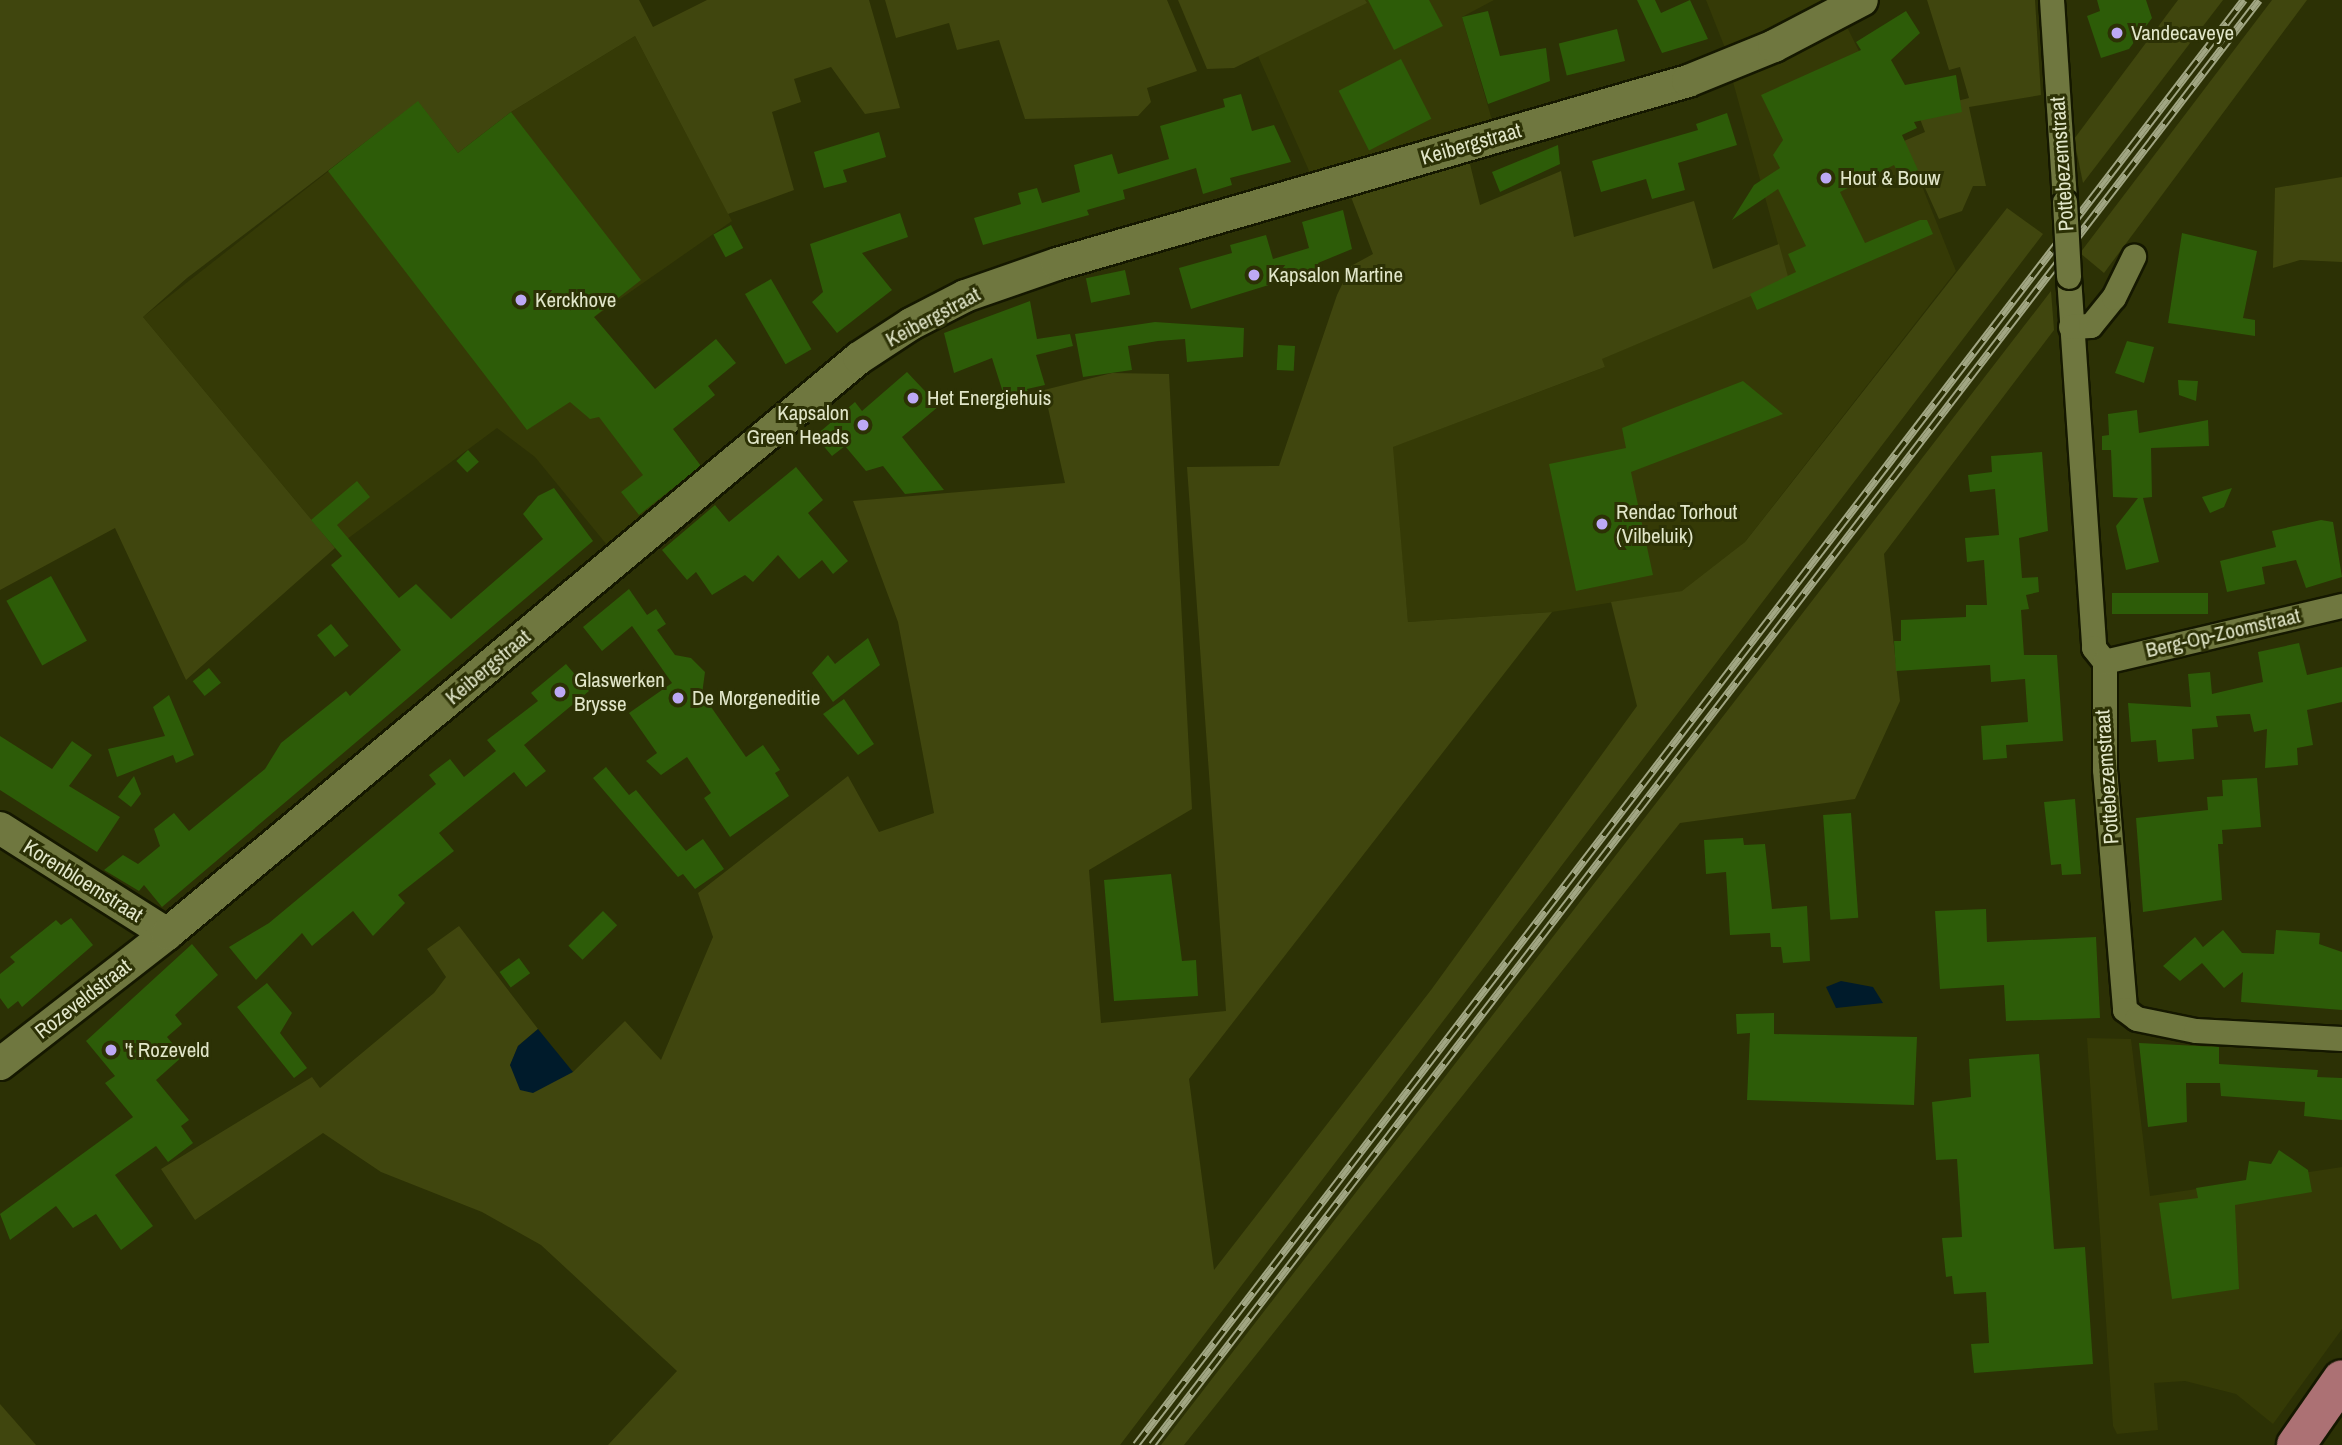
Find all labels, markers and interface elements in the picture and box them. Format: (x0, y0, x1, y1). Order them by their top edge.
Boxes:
place label: Vandecaveye (2131, 20, 2234, 46)
marker: Vandecaveye (2109, 25, 2125, 41)
street label: Pottebezemstraat (2045, 96, 2079, 232)
street label: Keibergstraat (1418, 118, 1524, 170)
place label: Hout & Bouw (1840, 165, 1941, 191)
marker: Hout & Bouw (1818, 170, 1834, 186)
place label: Kapsalon Martine (1268, 262, 1403, 288)
marker: Kapsalon Martine (1246, 267, 1262, 283)
street label: Keibergstraat (881, 282, 985, 352)
place label: Kerckhove (535, 287, 616, 313)
marker: Kerckhove (513, 292, 529, 308)
place label: Het Energiehuis (927, 385, 1051, 411)
marker: Het Energiehuis (905, 390, 921, 406)
place label: Kapsalon Green Heads (747, 400, 849, 450)
marker: Kapsalon Green Heads (855, 417, 871, 433)
place label: Rendac Torhout (Vilbeluik) (1616, 499, 1738, 549)
marker: Rendac Torhout (Vilbeluik) (1594, 516, 1610, 532)
street label: Berg-Op-Zoomstraat (2143, 603, 2303, 663)
street label: Keibergstraat (440, 624, 536, 710)
place label: Glaswerken Brysse (574, 667, 665, 717)
marker: Glaswerken Brysse (552, 684, 568, 700)
place label: De Morgeneditie (692, 685, 820, 711)
marker: De Morgeneditie (670, 690, 686, 706)
street label: Pottebezemstraat (2090, 709, 2124, 845)
street label: Korenbloemstraat (19, 834, 147, 928)
street label: Rozeveldstraat (30, 954, 136, 1044)
place label: 't Rozeveld (125, 1037, 210, 1063)
marker: 't Rozeveld (103, 1042, 119, 1058)

